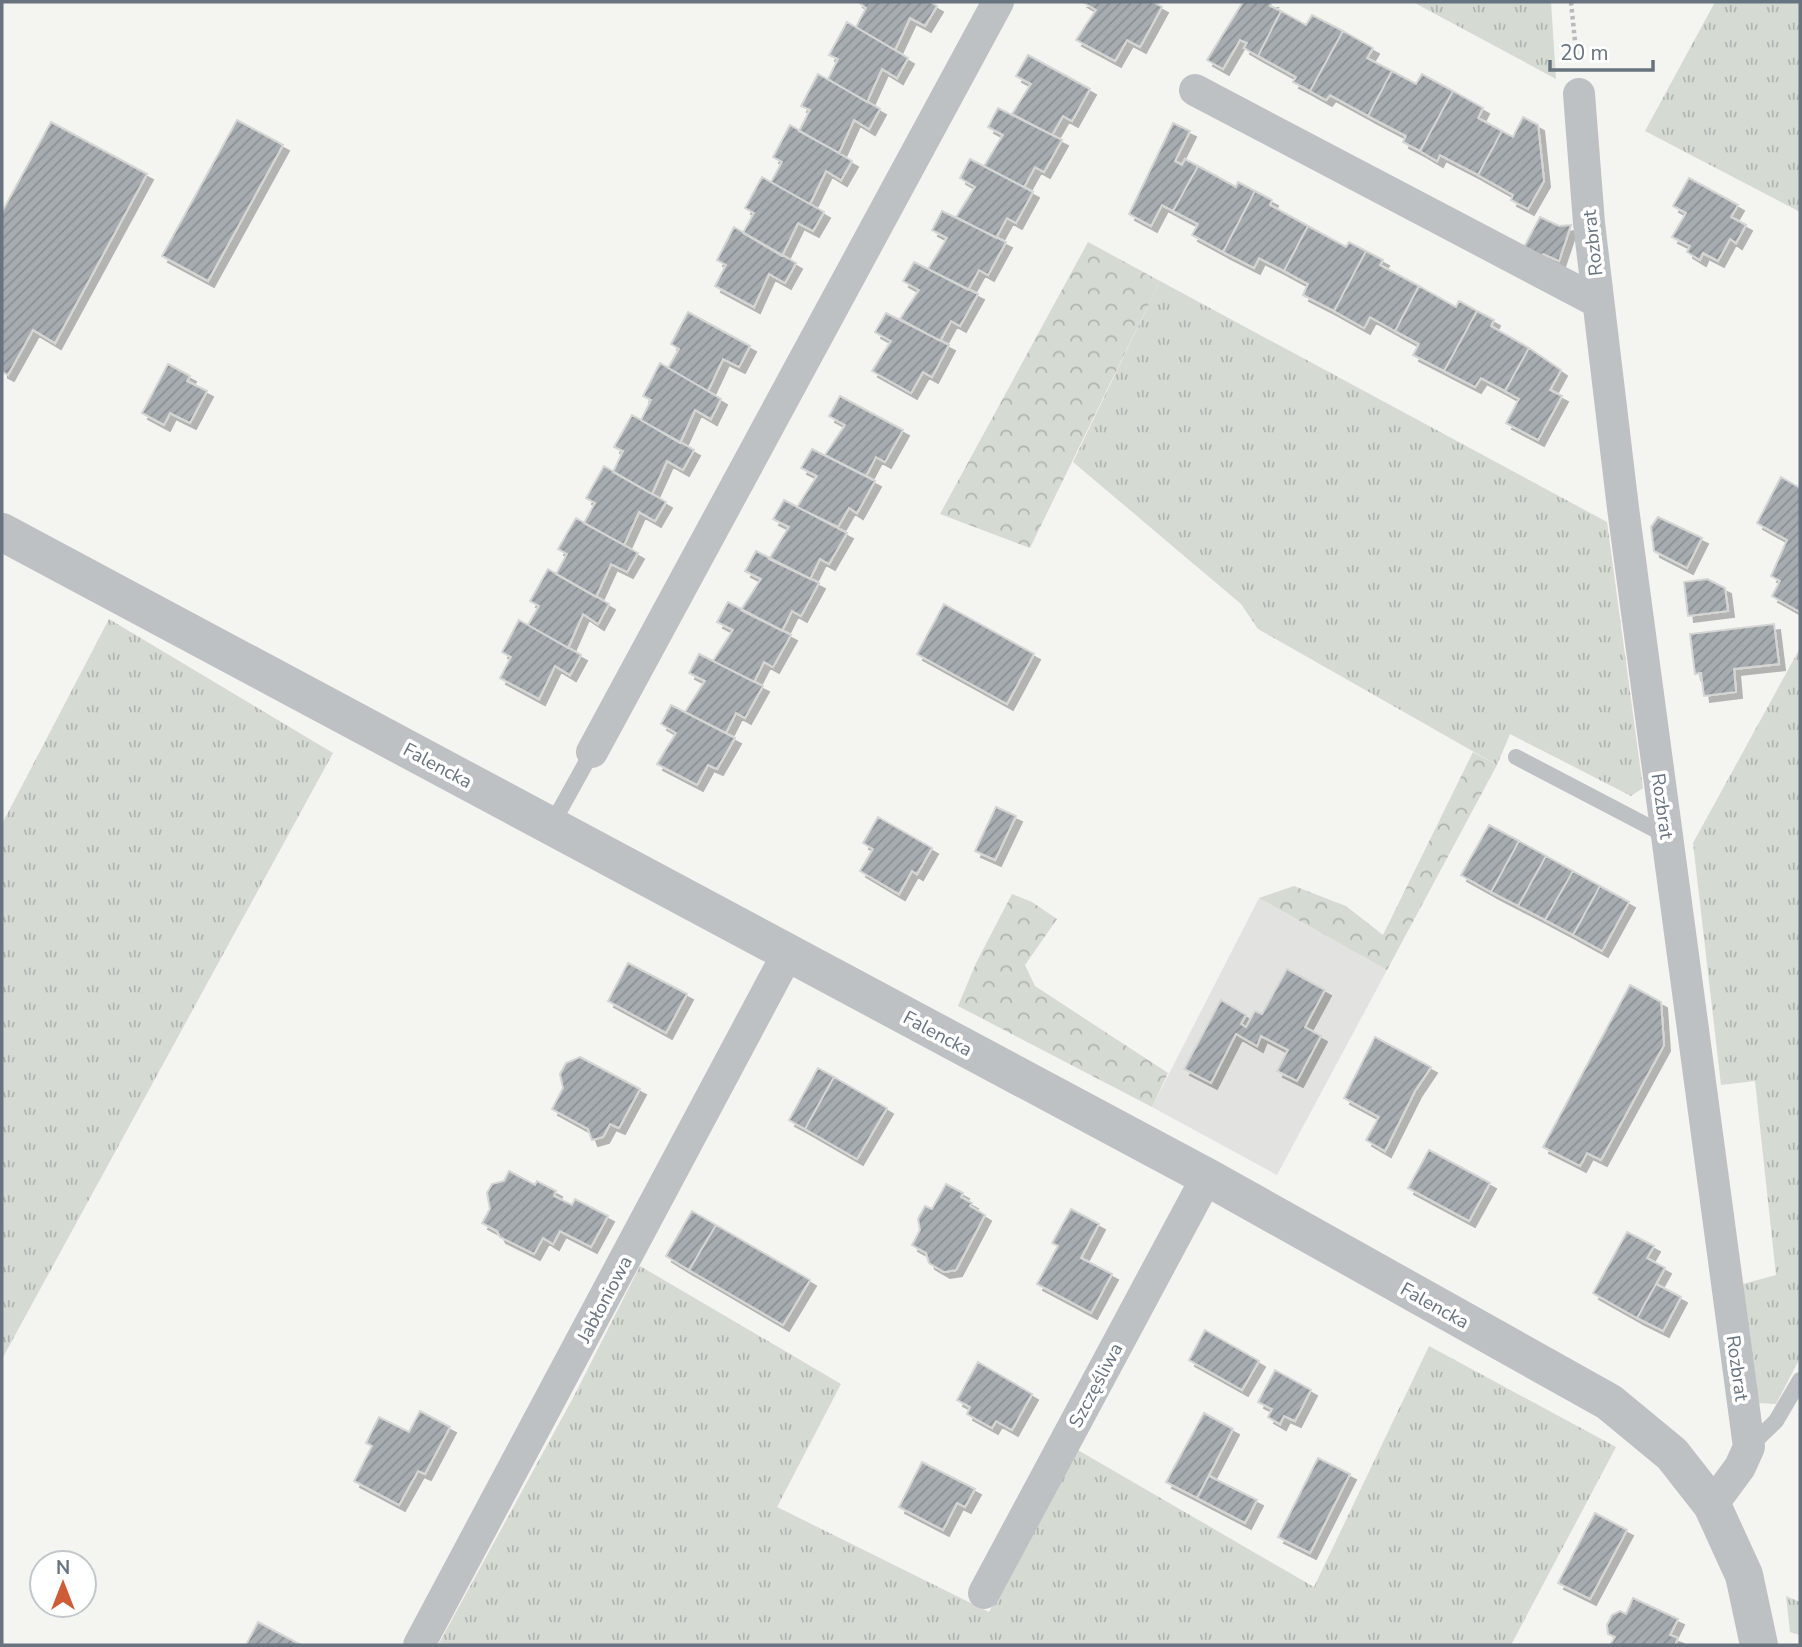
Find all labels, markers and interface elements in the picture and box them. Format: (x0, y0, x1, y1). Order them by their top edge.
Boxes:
scale bar (1550, 28, 1653, 72)
text: 20 m (1560, 39, 1609, 67)
street label: Rozbrat (1577, 208, 1609, 277)
street label: Falencka (398, 737, 477, 795)
street label: Rozbrat (1645, 772, 1680, 841)
street label: Falencka (898, 1005, 977, 1063)
street label: Jabłoniowa (571, 1251, 639, 1348)
street label: Falencka (1395, 1276, 1474, 1335)
street label: Rozbrat (1720, 1334, 1755, 1403)
street label: Szczęśliwa (1063, 1338, 1129, 1433)
north arrow (28, 1549, 98, 1619)
text: N (56, 1555, 70, 1581)

